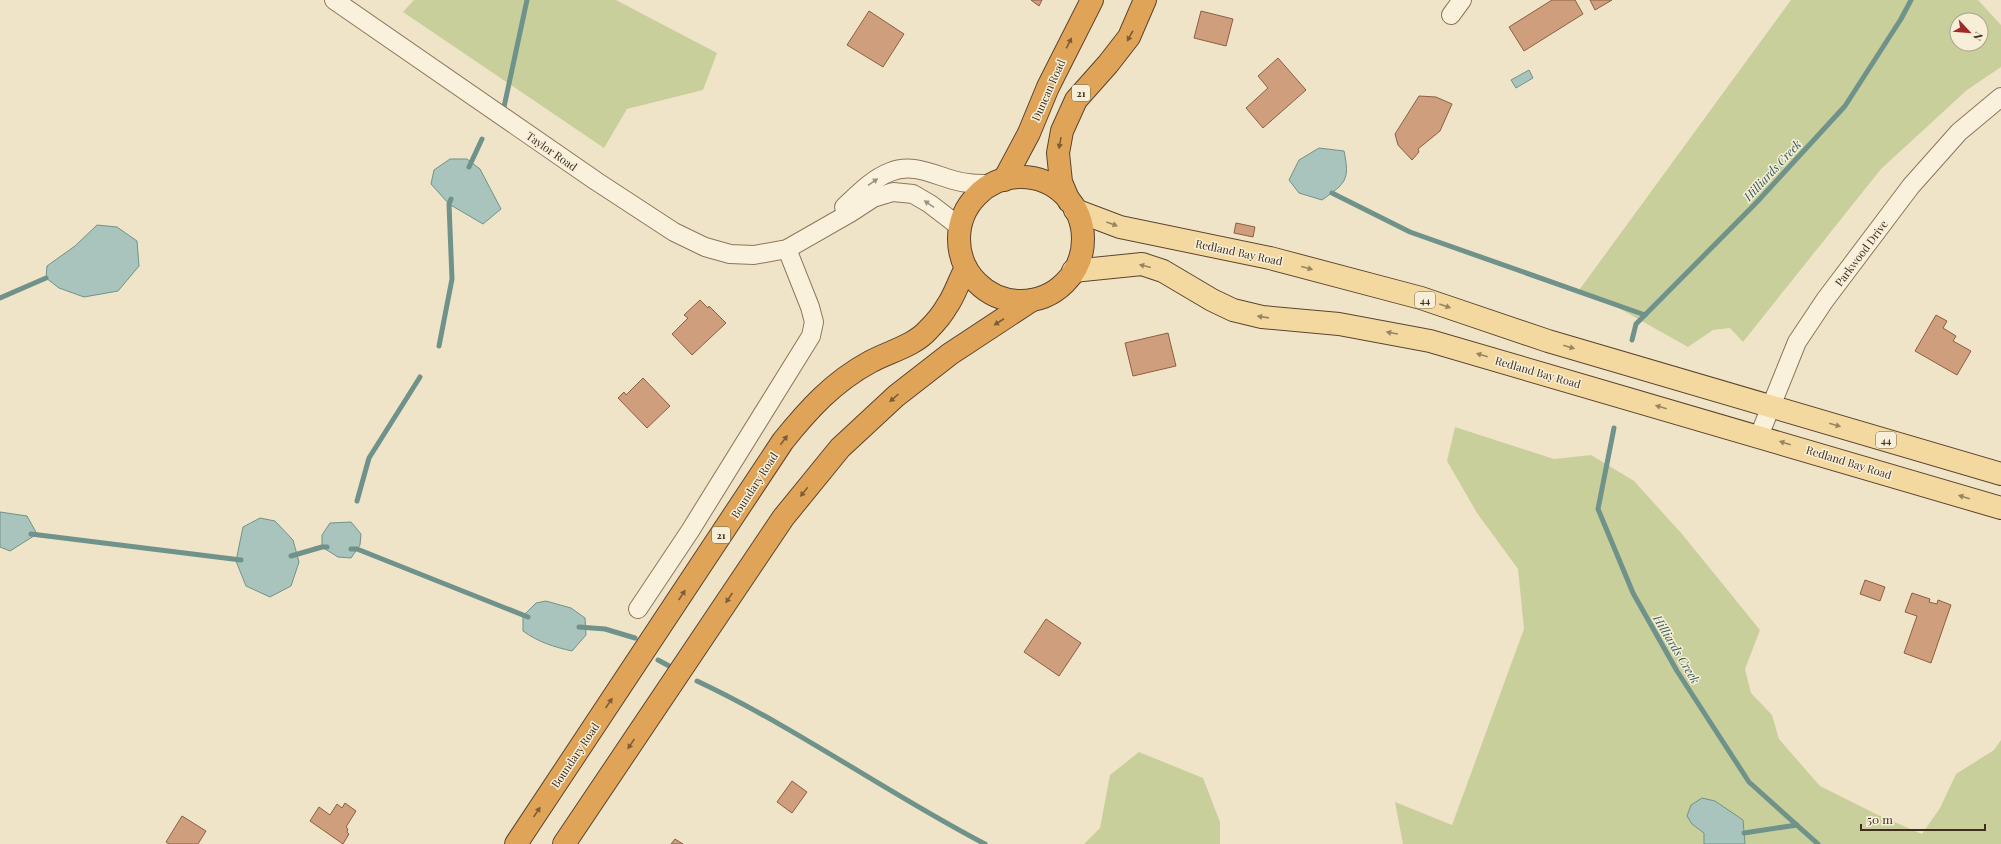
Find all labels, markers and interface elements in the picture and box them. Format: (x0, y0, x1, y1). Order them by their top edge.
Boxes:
north arrow (1949, 12, 1989, 52)
one-way arrow (1126, 30, 1133, 42)
text: N (1970, 30, 1987, 44)
one-way arrow (1065, 38, 1072, 49)
street label: Duncan Road (1028, 56, 1069, 123)
road number: 21 (1072, 85, 1090, 101)
street label: Taylor Road (524, 128, 581, 174)
water label: Hilliards Creek (1739, 136, 1804, 205)
one-way arrow (1057, 137, 1063, 149)
one-way arrow (867, 178, 878, 186)
one-way arrow (924, 200, 934, 208)
street label: Parkwood Drive (1831, 217, 1891, 289)
one-way arrow (1106, 221, 1118, 227)
street label: Redland Bay Road (1194, 235, 1285, 269)
one-way arrow (1139, 262, 1152, 268)
one-way arrow (1301, 265, 1313, 271)
road number: 44 (1415, 292, 1435, 308)
one-way arrow (1440, 303, 1452, 309)
one-way arrow (1257, 314, 1270, 320)
one-way arrow (994, 318, 1004, 326)
one-way arrow (1386, 329, 1398, 335)
one-way arrow (1563, 344, 1575, 350)
one-way arrow (1476, 352, 1488, 358)
street label: Redland Bay Road (1493, 353, 1583, 392)
one-way arrow (889, 393, 899, 403)
one-way arrow (1654, 404, 1666, 410)
one-way arrow (1830, 422, 1842, 428)
road number: 44 (1876, 432, 1896, 448)
one-way arrow (780, 435, 788, 445)
one-way arrow (1779, 440, 1791, 446)
street label: Redland Bay Road (1804, 442, 1894, 482)
street label: Boundary Road (727, 449, 781, 521)
one-way arrow (800, 486, 809, 497)
one-way arrow (1957, 494, 1969, 500)
road number: 21 (712, 527, 730, 543)
one-way arrow (678, 589, 685, 601)
one-way arrow (725, 593, 733, 603)
water label: Hilliards Creek (1650, 611, 1704, 686)
one-way arrow (606, 698, 613, 709)
street label: Boundary Road (548, 719, 603, 791)
one-way arrow (627, 739, 635, 749)
one-way arrow (533, 806, 541, 817)
scale bar (1861, 806, 1985, 832)
text: 50 m (1867, 811, 1893, 827)

